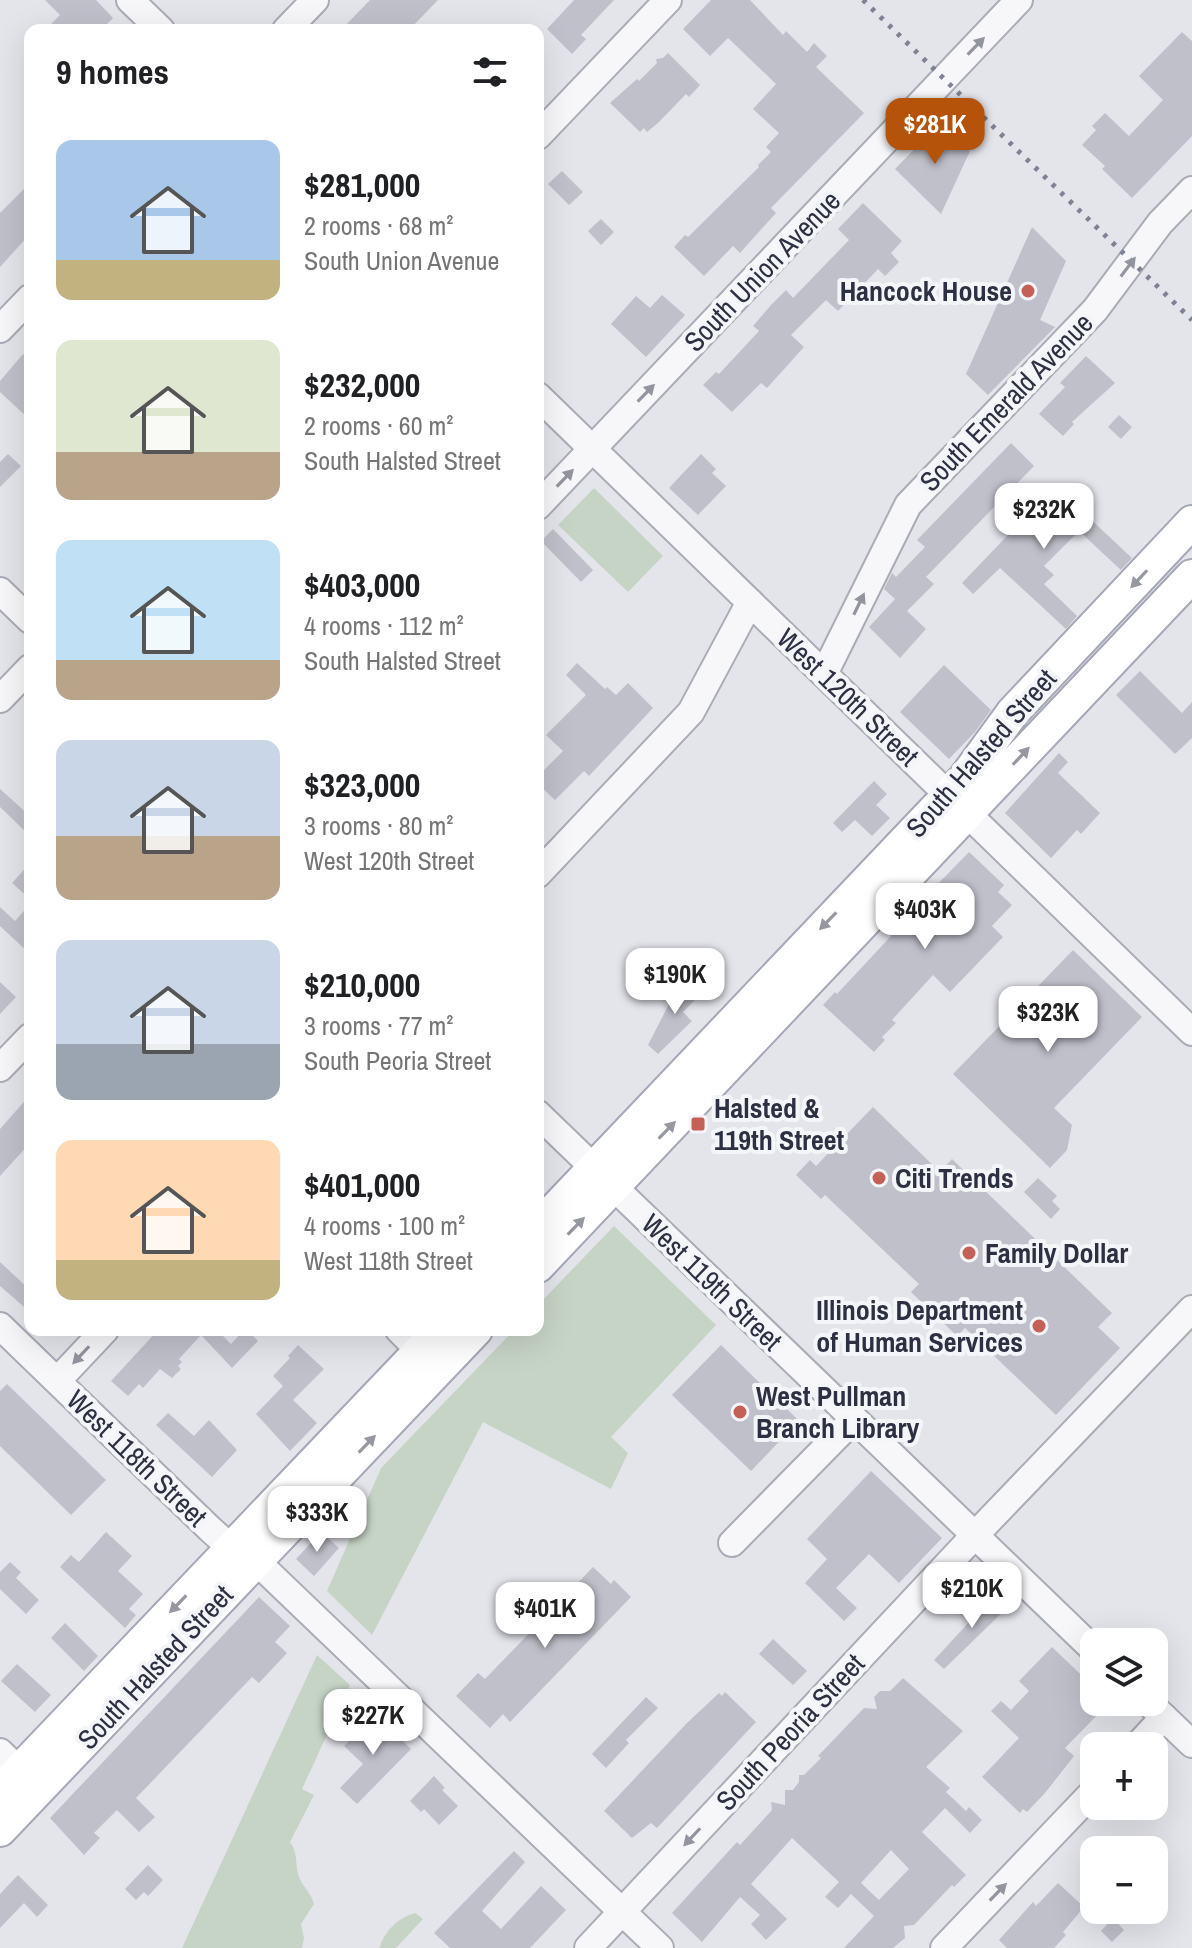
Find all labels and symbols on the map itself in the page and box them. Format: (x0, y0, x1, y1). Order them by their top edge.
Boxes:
one-way arrow (967, 36, 985, 55)
pin: $281K (879, 98, 991, 166)
street label: South Union Avenue (675, 182, 849, 360)
one-way arrow (1119, 256, 1135, 277)
place label: Hancock House (840, 272, 1012, 310)
marker: Hancock House (1019, 282, 1037, 300)
street label: South Emerald Avenue (911, 304, 1101, 500)
one-way arrow (637, 383, 655, 402)
one-way arrow (556, 469, 574, 488)
pin: $232K (988, 483, 1100, 551)
one-way arrow (1130, 569, 1148, 588)
one-way arrow (852, 593, 866, 616)
street label: West 120th Street (769, 620, 927, 774)
street label: South Halsted Street (897, 661, 1065, 845)
one-way arrow (1012, 747, 1030, 766)
pin: $403K (869, 883, 981, 951)
one-way arrow (820, 911, 838, 930)
pin: $190K (619, 948, 731, 1016)
pin: $323K (992, 986, 1104, 1054)
place label: Halsted & 119th Street (714, 1089, 845, 1159)
marker: Halsted & 119th Street (689, 1115, 707, 1133)
one-way arrow (657, 1121, 675, 1140)
place label: Citi Trends (895, 1159, 1014, 1197)
marker: Citi Trends (870, 1169, 888, 1187)
street label: West 119th Street (633, 1205, 791, 1359)
one-way arrow (566, 1217, 584, 1236)
place label: Family Dollar (985, 1234, 1128, 1272)
marker: Family Dollar (960, 1244, 978, 1262)
place label: Illinois Department of Human Services (816, 1291, 1023, 1361)
marker: Illinois Department of Human Services (1030, 1317, 1048, 1335)
one-way arrow (72, 1346, 90, 1365)
place label: West Pullman Branch Library (756, 1377, 920, 1447)
street label: West 118th Street (58, 1381, 216, 1535)
marker: West Pullman Branch Library (731, 1403, 749, 1421)
one-way arrow (358, 1434, 376, 1453)
pin: $333K (261, 1486, 373, 1554)
pin: $210K (916, 1562, 1028, 1630)
street label: South Halsted Street (69, 1577, 241, 1757)
pin: $401K (489, 1582, 601, 1650)
one-way arrow (169, 1594, 187, 1613)
street label: South Peoria Street (707, 1645, 873, 1819)
pin: $227K (317, 1689, 429, 1757)
one-way arrow (683, 1828, 701, 1847)
one-way arrow (988, 1883, 1006, 1902)

